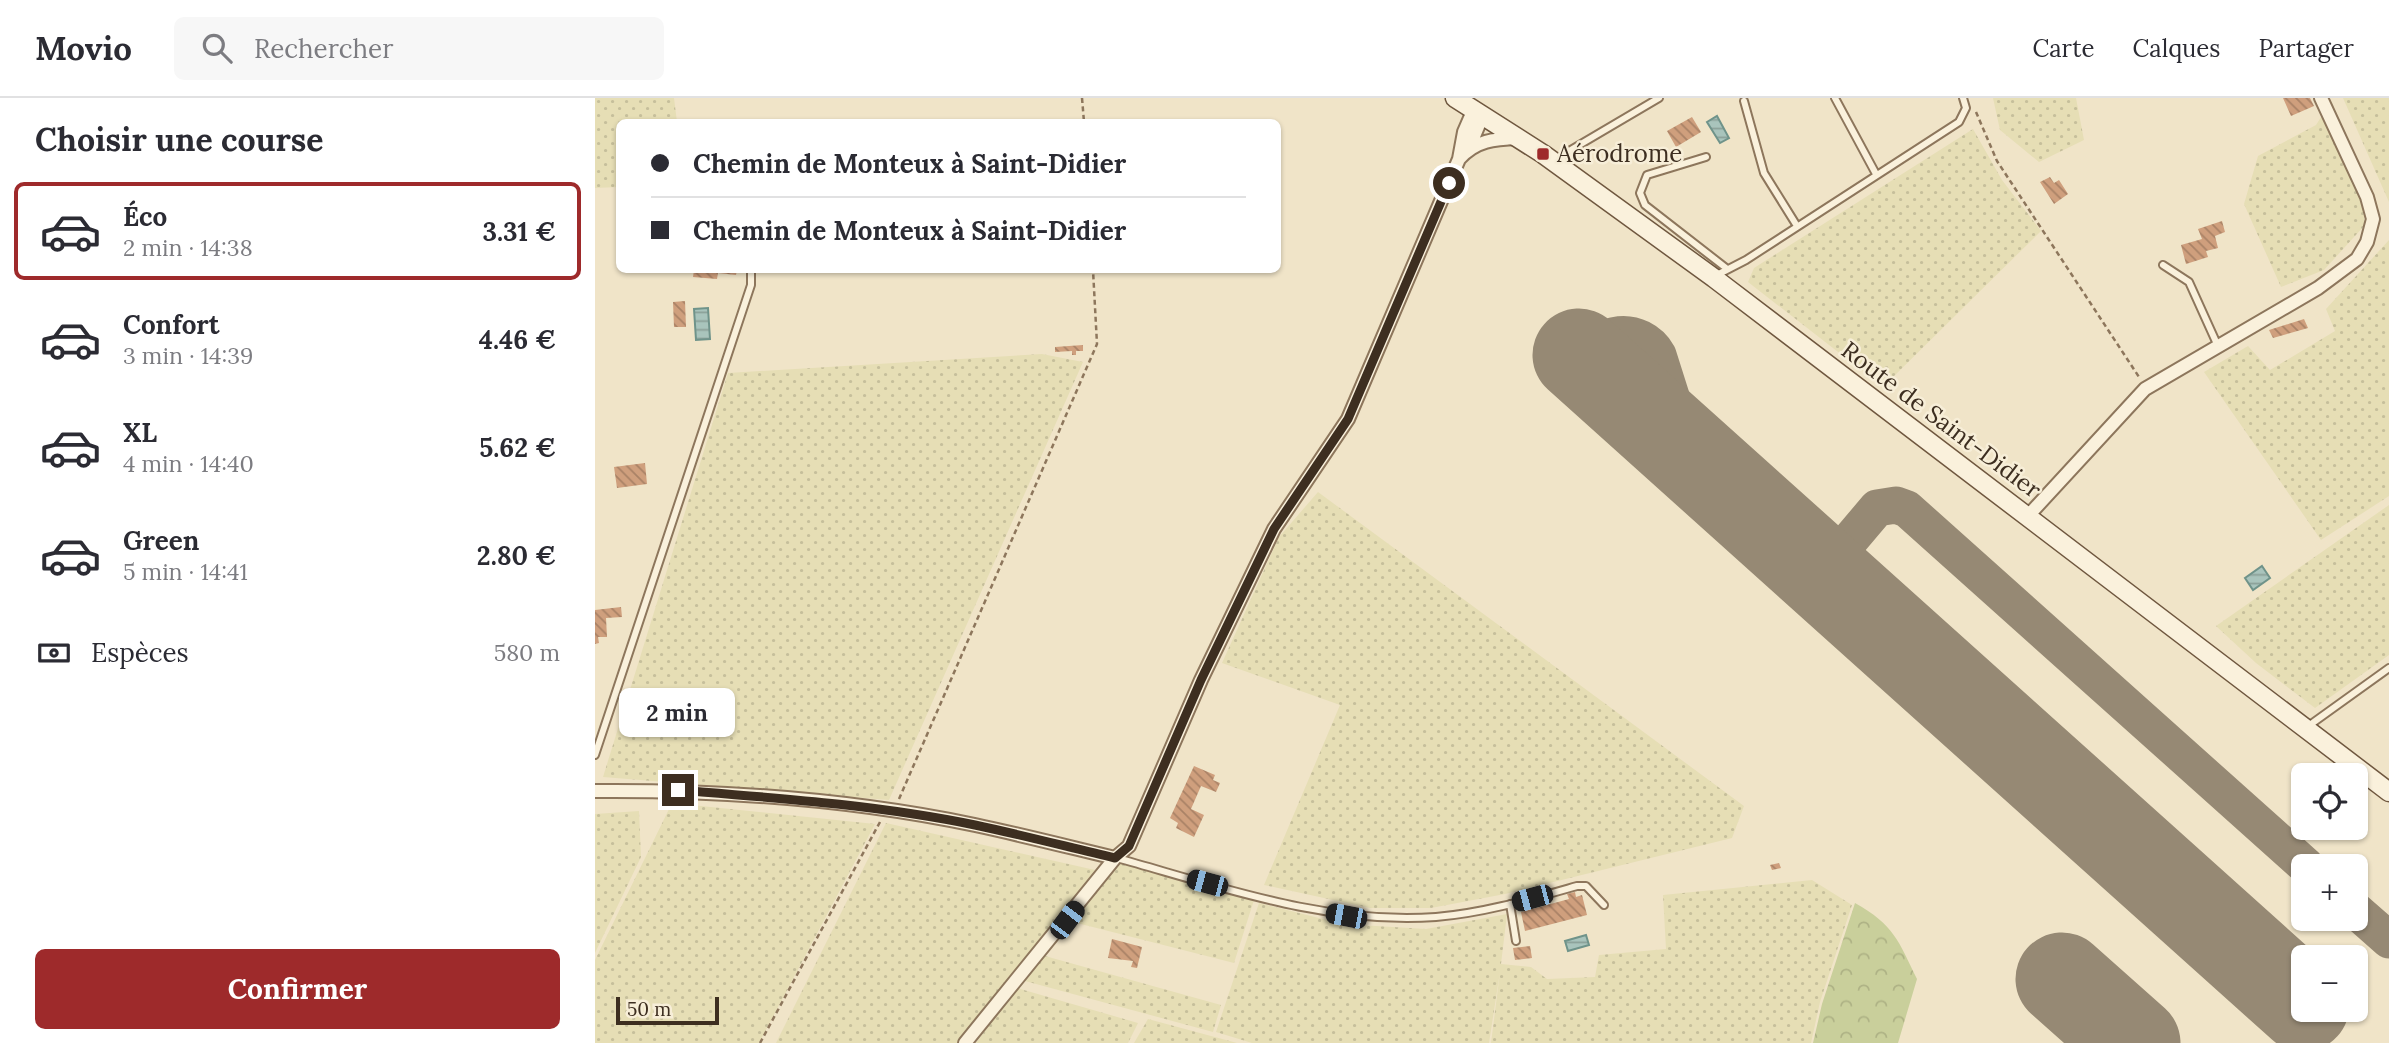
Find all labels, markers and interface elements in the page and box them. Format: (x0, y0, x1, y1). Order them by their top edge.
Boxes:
search box (174, 17, 664, 80)
text: Movio (35, 27, 132, 69)
icon: search (198, 29, 236, 67)
text: Rechercher (254, 32, 393, 65)
text: Carte (2032, 33, 2094, 64)
text: Calques (2132, 33, 2220, 64)
text: Partager (2258, 33, 2354, 64)
text: Choisir une course (35, 119, 323, 160)
place label: Aérodrome (1556, 138, 1682, 169)
marker: Aérodrome (1535, 146, 1551, 162)
text: Chemin de Monteux à Saint-Didier (693, 147, 1126, 180)
route start (1433, 167, 1465, 199)
icon: car (39, 200, 102, 263)
text: Éco (123, 200, 167, 233)
text: Chemin de Monteux à Saint-Didier (693, 214, 1126, 247)
text: 3.31 € (482, 215, 556, 248)
text: 2 min · 14:38 (123, 233, 253, 262)
icon: car (39, 308, 102, 371)
text: Confort (123, 308, 220, 341)
text: 4.46 € (479, 323, 556, 356)
street label: Route de Saint-Didier (1835, 334, 2048, 505)
text: 3 min · 14:39 (123, 341, 253, 370)
icon: car (39, 416, 102, 479)
text: XL (123, 416, 157, 449)
text: 5.62 € (479, 431, 556, 464)
text: 4 min · 14:40 (123, 449, 254, 478)
icon: car (39, 524, 102, 587)
text: Green (123, 524, 199, 557)
text: 2.80 € (477, 539, 556, 572)
text: 5 min · 14:41 (123, 557, 248, 586)
icon: cash (35, 634, 73, 672)
text: Espèces (91, 636, 189, 669)
text: 580 m (494, 638, 560, 667)
callout: 2 min (620, 688, 736, 738)
text: 2 min (646, 698, 708, 727)
map controls (2291, 763, 2368, 1022)
button: locate (2291, 763, 2368, 840)
route end (662, 774, 694, 806)
button: + (2291, 854, 2368, 931)
car (1184, 867, 1231, 899)
car (1509, 882, 1556, 914)
car (1046, 897, 1089, 943)
car (1324, 902, 1369, 930)
button: − (2291, 945, 2368, 1022)
button: Confirmer (35, 949, 560, 1029)
scale bar (616, 994, 719, 1026)
text: 50 m (627, 997, 671, 1021)

